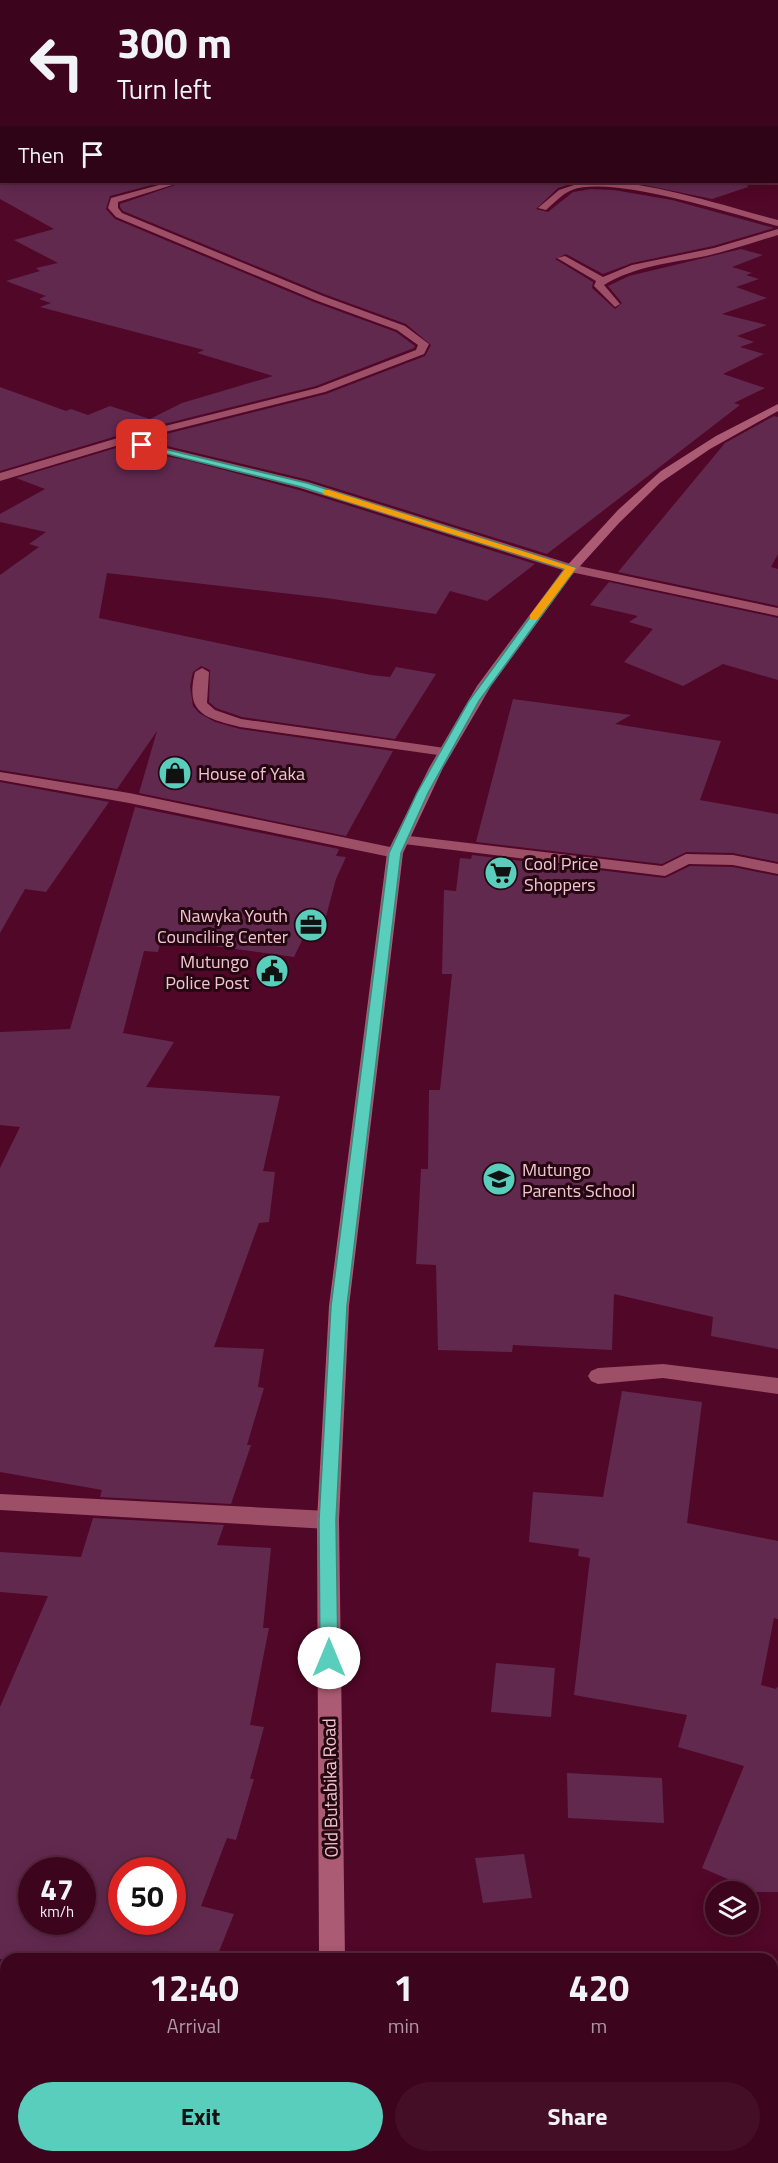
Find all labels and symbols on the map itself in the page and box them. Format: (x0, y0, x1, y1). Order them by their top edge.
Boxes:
pin (116, 419, 167, 470)
shop icon: House of Yaka (157, 755, 193, 791)
place label: House of Yaka (198, 760, 305, 787)
place label: Cool Price Shoppers (524, 850, 598, 898)
supermarket icon: Cool Price Shoppers (483, 855, 519, 891)
place label: Nawyka Youth Counciling Center (157, 902, 288, 950)
office icon: Nawyka Youth Counciling Center (293, 907, 329, 943)
place label: Mutungo Police Post (165, 948, 250, 996)
public building icon: Mutungo Police Post (254, 953, 290, 989)
place label: Mutungo Parents School (522, 1156, 635, 1204)
school or university icon: Mutungo Parents School (481, 1161, 517, 1197)
position arrow (297, 1626, 361, 1690)
street label: Old Butabika Road (315, 1718, 345, 1858)
speed limit sign: 50 (108, 1857, 186, 1935)

